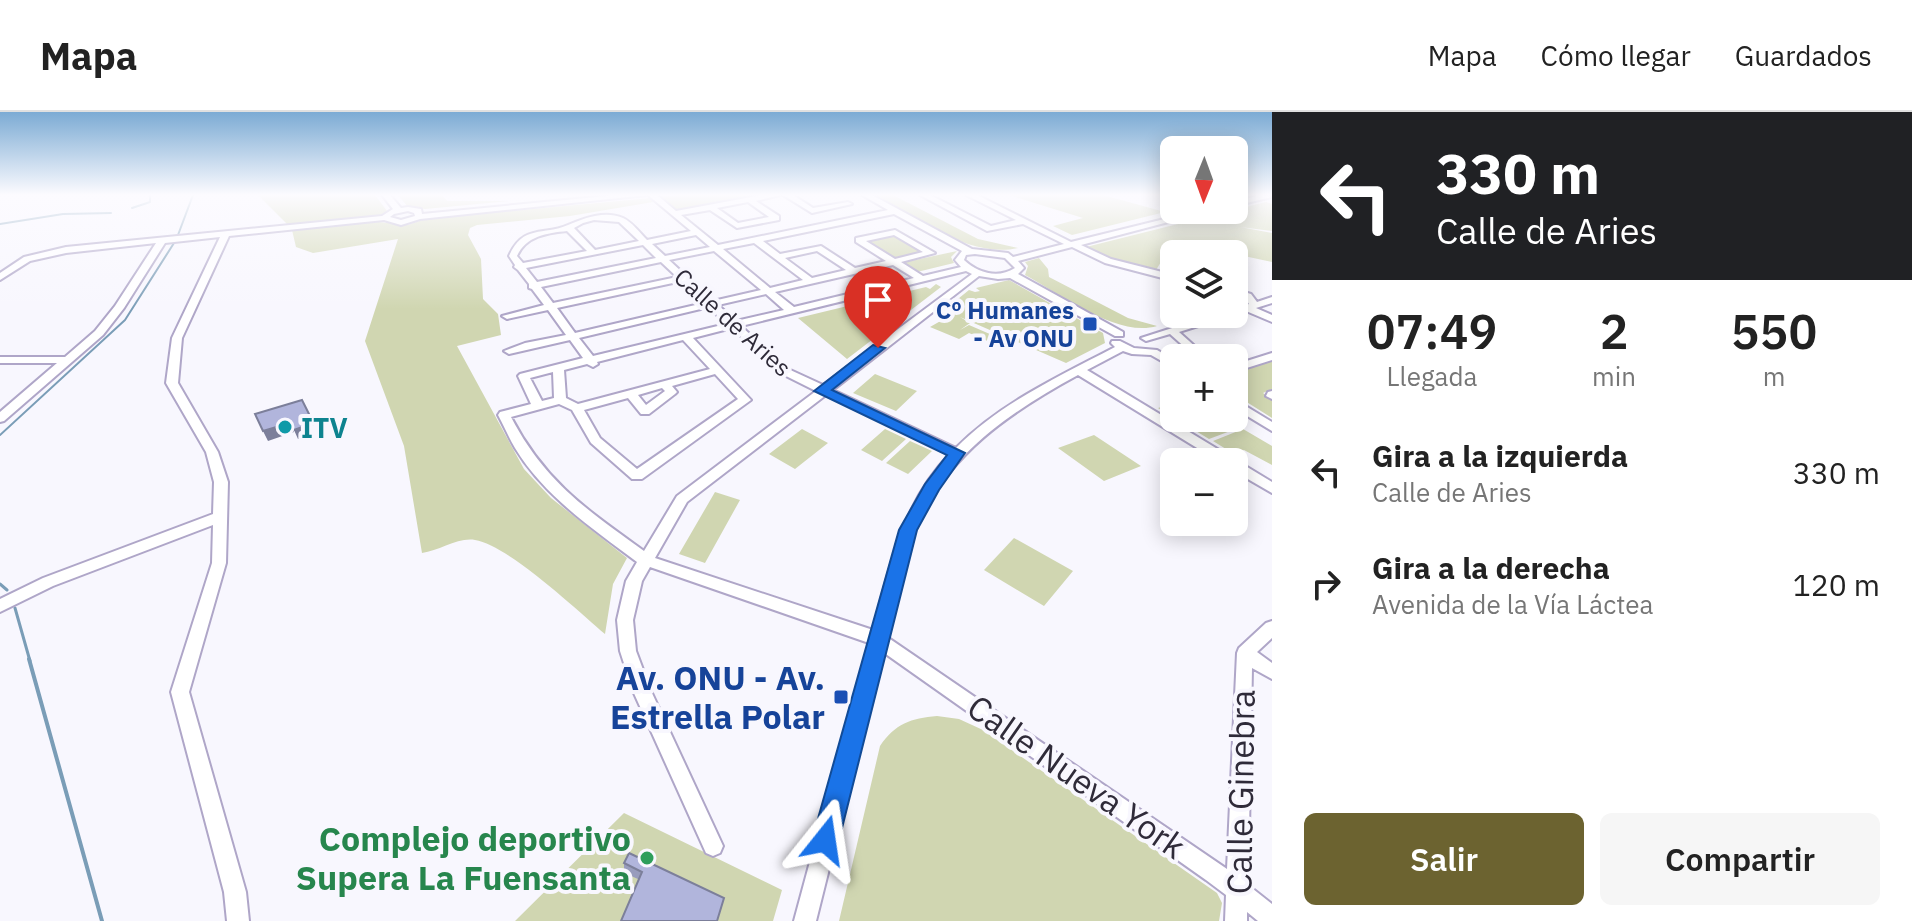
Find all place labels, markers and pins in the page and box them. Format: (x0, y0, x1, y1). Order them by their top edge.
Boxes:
pin (844, 266, 912, 348)
place label: Cº Humanes - Av ONU (936, 294, 1074, 354)
marker: Cº Humanes - Av ONU (1081, 315, 1099, 333)
place label: ITV (301, 409, 348, 446)
marker: ITV (276, 418, 294, 436)
place label: Av. ONU - Av. Estrella Polar (610, 655, 825, 738)
marker: Av. ONU - Av. Estrella Polar (832, 688, 850, 706)
place label: Complejo deportivo Supera La Fuensanta (296, 816, 631, 899)
marker: Complejo deportivo Supera La Fuensanta (638, 849, 656, 867)

